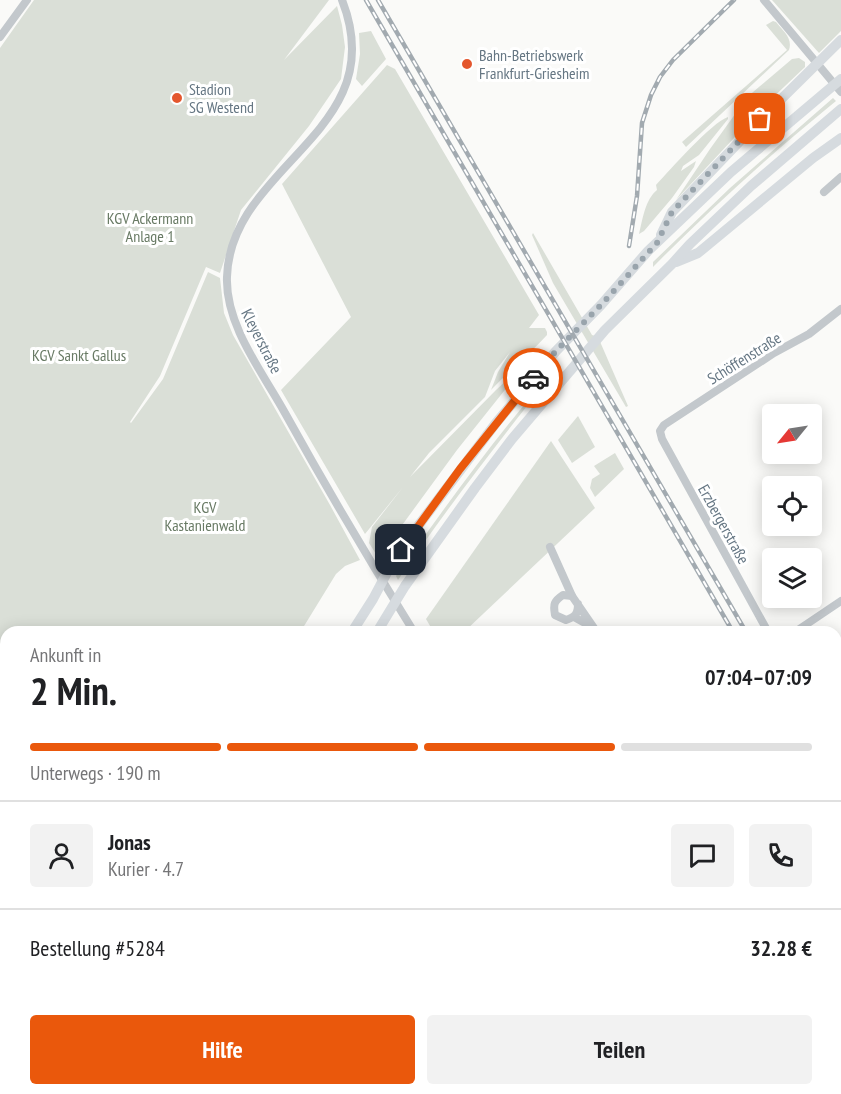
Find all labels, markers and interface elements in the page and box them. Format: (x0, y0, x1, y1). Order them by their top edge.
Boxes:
place label: Bahn-Betriebswerk Frankfurt-Griesheim (479, 45, 589, 83)
marker: Bahn-Betriebswerk Frankfurt-Griesheim (460, 57, 474, 71)
place label: Stadion SG Westend (189, 79, 254, 117)
marker: Stadion SG Westend (170, 91, 184, 105)
pin (734, 93, 785, 144)
icon: bag (743, 102, 776, 135)
park label: KGV Ackermann Anlage 1 (107, 208, 193, 246)
street label: Kleyerstraße (237, 305, 287, 377)
street label: Schöffenstraße (703, 328, 785, 388)
park label: KGV Sankt Gallus (32, 345, 126, 365)
courier (503, 348, 563, 408)
icon: car (517, 362, 550, 395)
north arrow (762, 404, 822, 464)
map controls (762, 404, 822, 608)
button: locate (762, 476, 822, 536)
street label: Erzbergerstraße (694, 481, 754, 567)
park label: KGV Kastanienwald (165, 497, 245, 535)
pin (375, 524, 426, 575)
icon: home (384, 533, 417, 566)
button: layers (762, 548, 822, 608)
text: Ankunft in (30, 642, 101, 668)
text: 07:04–07:09 (705, 663, 812, 691)
text: 2 Min. (30, 665, 117, 716)
text: Unterwegs · 190 m (30, 760, 160, 786)
button: person (30, 824, 93, 887)
button: chat (671, 824, 734, 887)
button: phone (749, 824, 812, 887)
text: Jonas (108, 828, 151, 856)
text: Kurier · 4.7 (108, 856, 184, 882)
text: Bestellung #5284 (30, 934, 165, 962)
text: 32.28 € (750, 934, 812, 962)
button: Hilfe (30, 1015, 415, 1084)
button: Teilen (427, 1015, 812, 1084)

